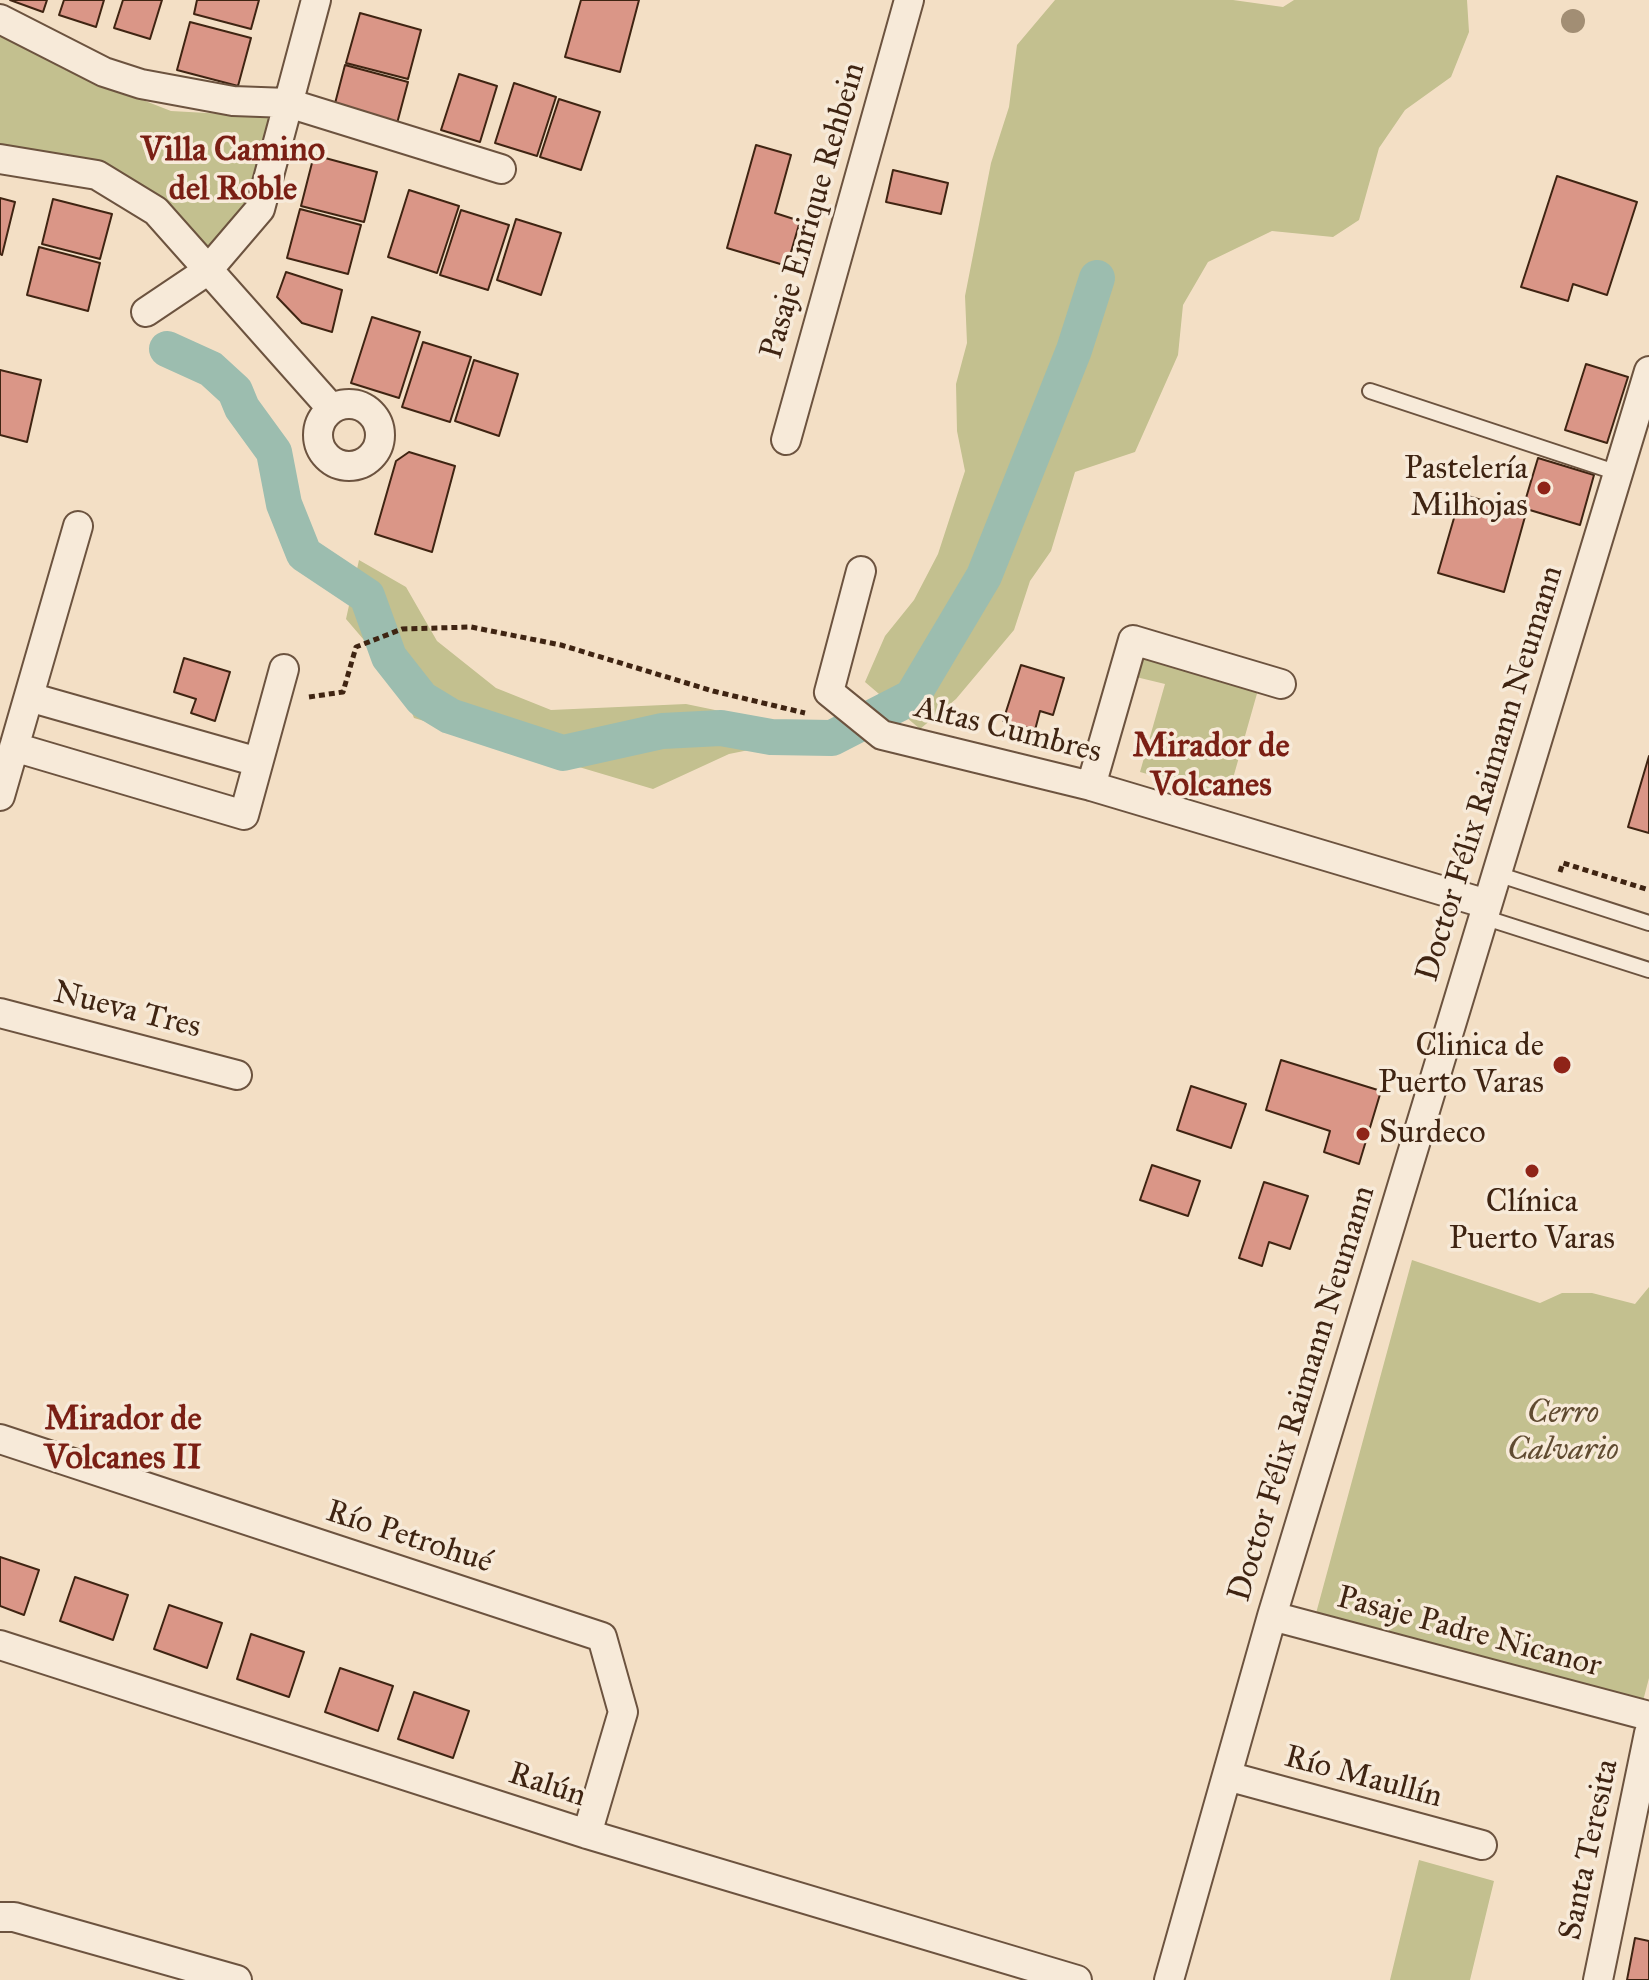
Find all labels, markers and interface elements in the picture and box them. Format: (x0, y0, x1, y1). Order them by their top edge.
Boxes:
street label: Pasaje Enrique Rehbein (753, 59, 875, 363)
district label: Villa Camino del Roble (141, 132, 325, 212)
place label: Pastelería Milhojas (1404, 451, 1528, 526)
marker: Pastelería Milhojas (1535, 479, 1553, 497)
street label: Doctor Félix Raimann Neumann (1409, 562, 1573, 986)
street label: Altas Cumbres (911, 689, 1105, 773)
district label: Mirador de Volcanes (1132, 728, 1290, 808)
street label: Nueva Tres (49, 974, 205, 1048)
place label: Clinica de Puerto Varas (1378, 1028, 1544, 1103)
marker: Clinica de Puerto Varas (1551, 1054, 1573, 1076)
place label: Surdeco (1379, 1115, 1486, 1153)
marker: Surdeco (1354, 1125, 1372, 1143)
marker: Clínica Puerto Varas (1523, 1162, 1541, 1180)
street label: Doctor Félix Raimann Neumann (1221, 1182, 1385, 1606)
place label: Clínica Puerto Varas (1449, 1184, 1615, 1259)
park label: Cerro Calvario (1507, 1395, 1619, 1470)
district label: Mirador de Volcanes II (44, 1401, 202, 1480)
street label: Río Petrohué (321, 1493, 497, 1583)
street label: Pasaje Padre Nicanor (1333, 1579, 1605, 1687)
street label: Río Maullín (1280, 1739, 1446, 1817)
street label: Ralún (504, 1756, 590, 1816)
street label: Santa Teresita (1552, 1756, 1628, 1944)

